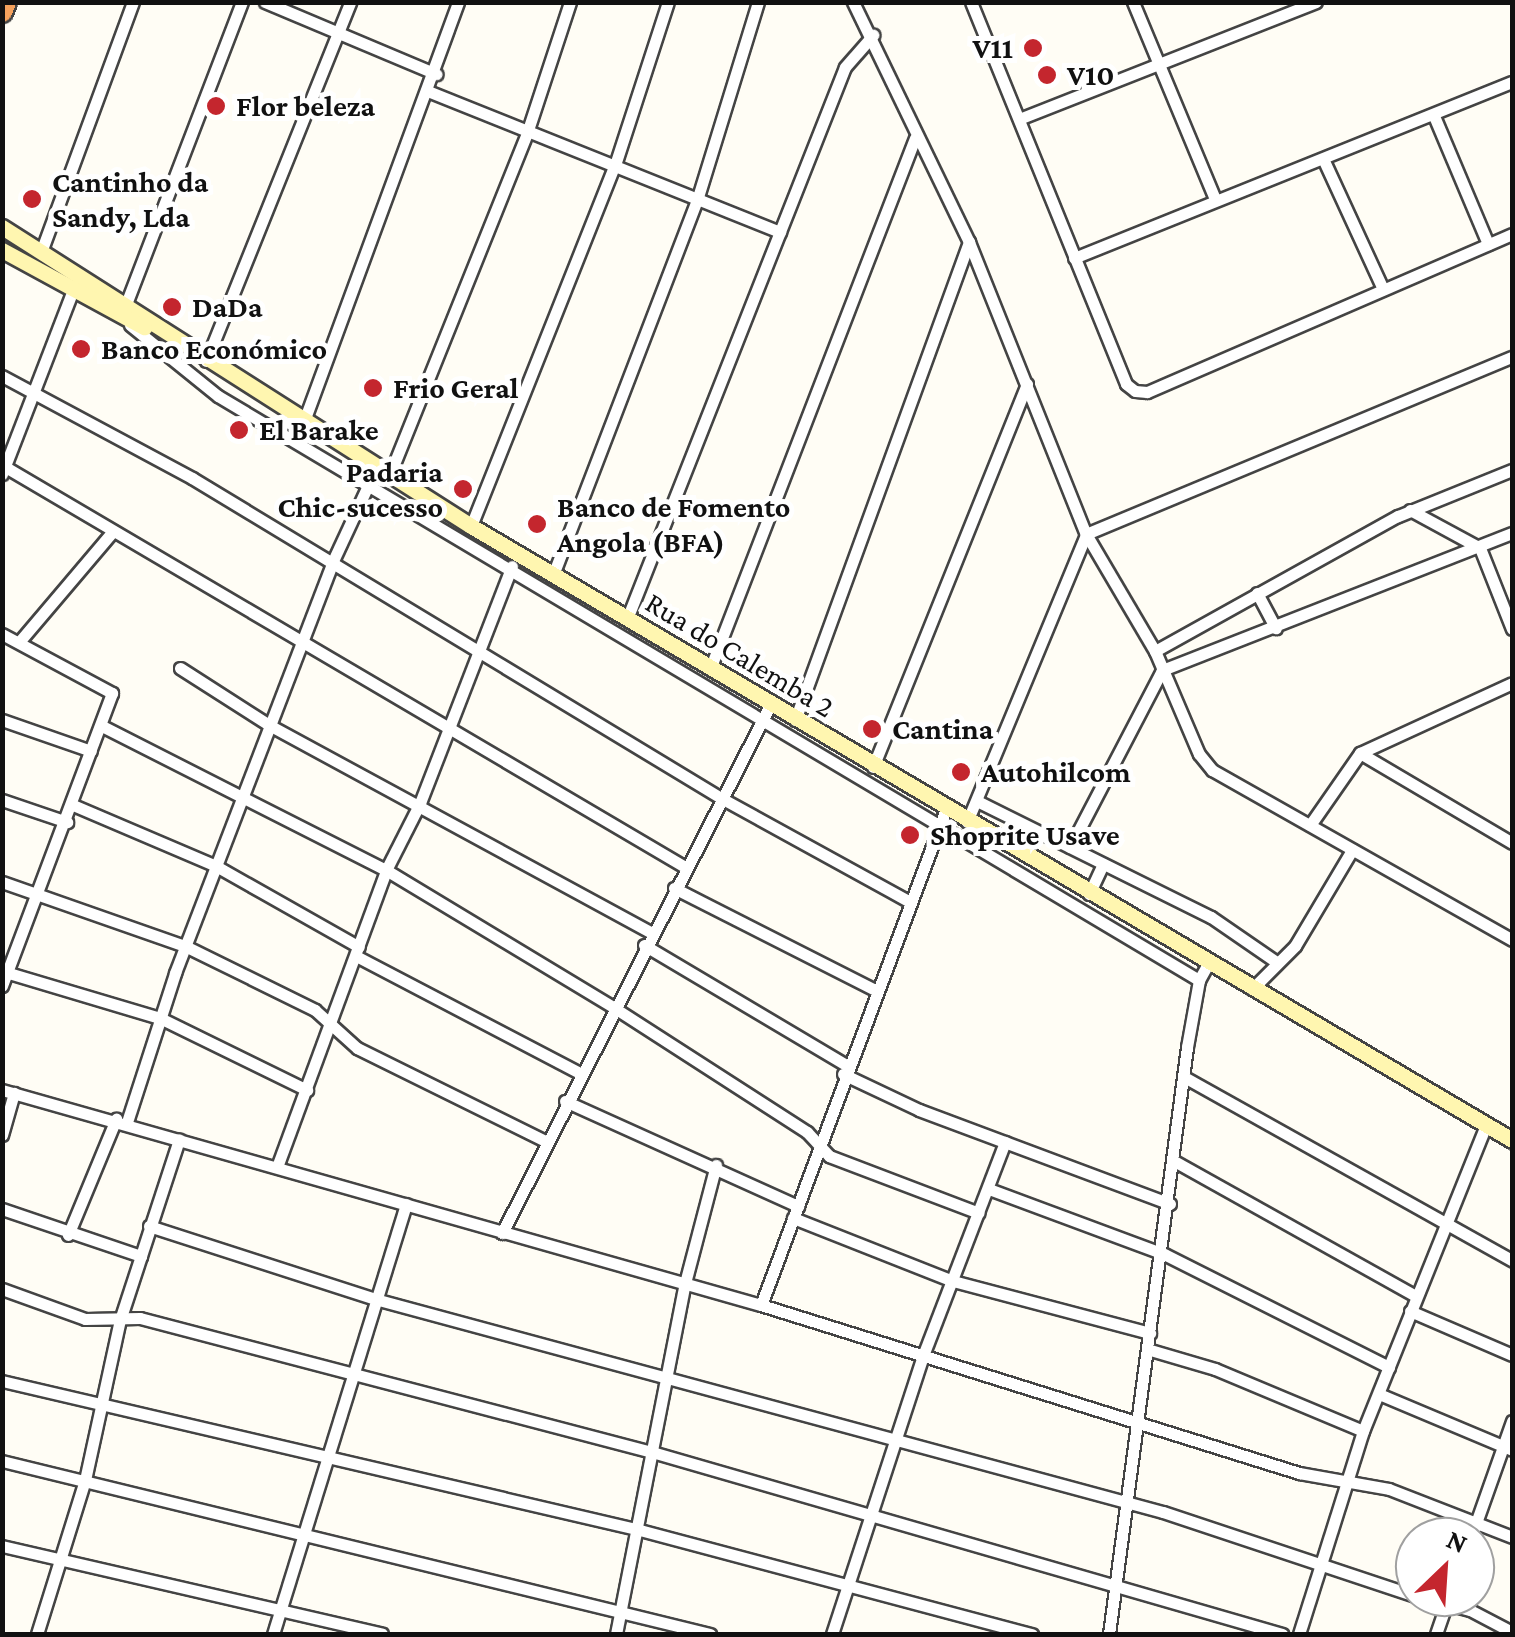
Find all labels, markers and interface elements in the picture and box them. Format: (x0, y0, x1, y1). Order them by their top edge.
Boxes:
place label: V11 (973, 30, 1013, 66)
marker: V11 (1022, 37, 1044, 59)
place label: V10 (1067, 57, 1114, 93)
marker: V10 (1036, 64, 1058, 86)
place label: Flor beleza (236, 88, 375, 124)
marker: Flor beleza (205, 95, 227, 117)
place label: Cantinho da Sandy, Lda (52, 164, 208, 234)
marker: Cantinho da Sandy, Lda (21, 188, 43, 210)
place label: DaDa (192, 289, 263, 325)
marker: DaDa (161, 296, 183, 318)
place label: Banco Económico (101, 331, 327, 367)
marker: Banco Económico (70, 338, 92, 360)
place label: Frio Geral (393, 370, 519, 406)
marker: Frio Geral (362, 377, 384, 399)
place label: El Barake (259, 412, 379, 448)
marker: El Barake (228, 419, 250, 441)
place label: Padaria Chic-sucesso (277, 454, 443, 524)
marker: Padaria Chic-sucesso (452, 478, 474, 500)
place label: Banco de Fomento Angola (BFA) (557, 489, 790, 560)
marker: Banco de Fomento Angola (BFA) (526, 513, 548, 535)
street label: Rua do Calemba 2 (639, 585, 841, 725)
place label: Cantina (892, 711, 993, 747)
marker: Cantina (861, 718, 883, 740)
place label: Autohilcom (981, 754, 1131, 790)
marker: Autohilcom (950, 761, 972, 783)
place label: Shoprite Usave (930, 817, 1120, 853)
marker: Shoprite Usave (899, 824, 921, 846)
north arrow (1395, 1517, 1495, 1617)
text: N (1442, 1523, 1472, 1559)

